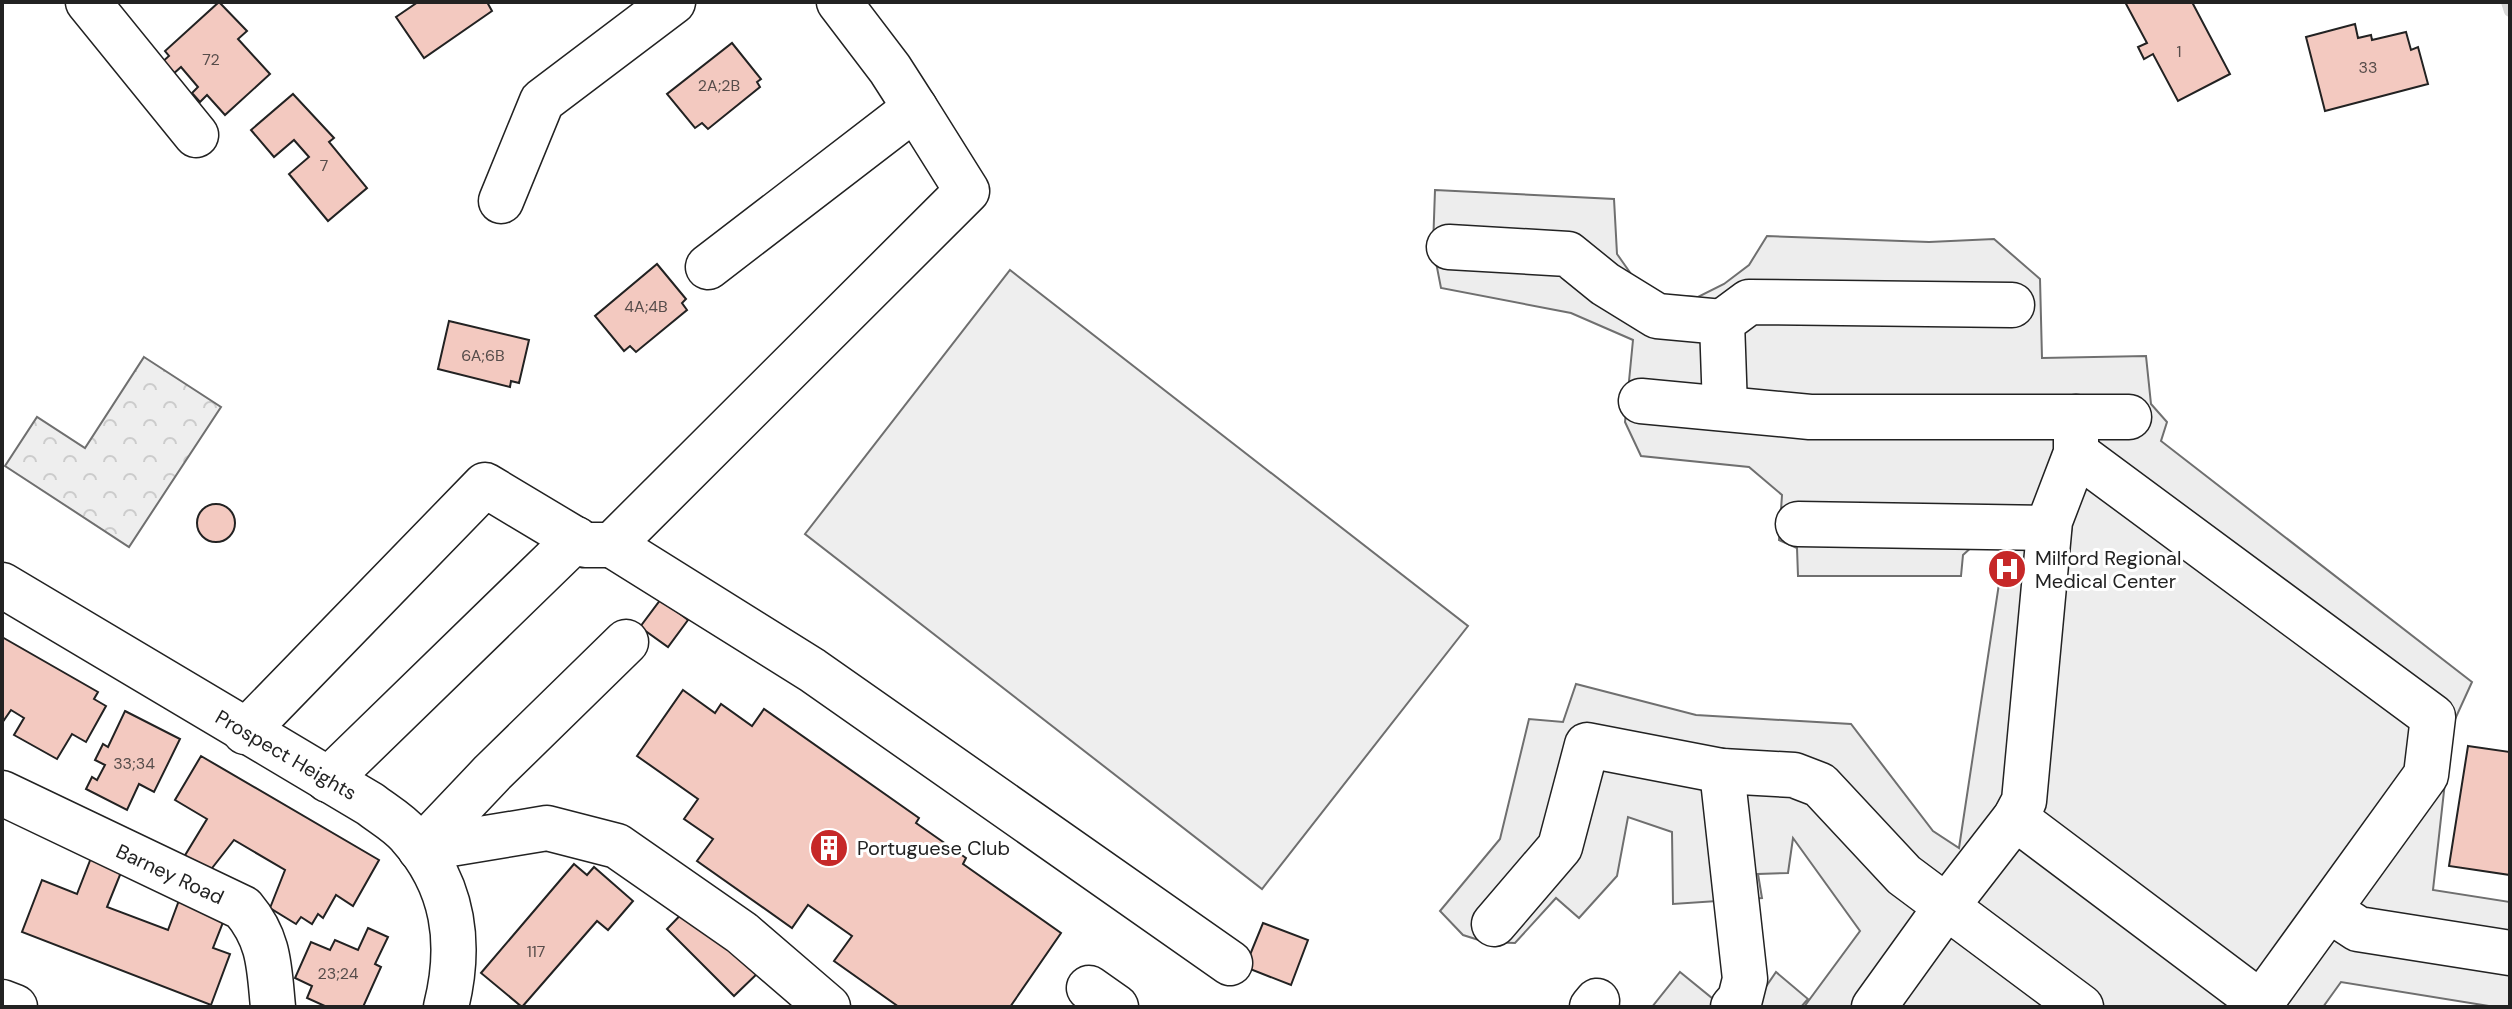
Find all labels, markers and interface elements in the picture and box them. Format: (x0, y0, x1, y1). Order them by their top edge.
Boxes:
house number: 1 (2177, 41, 2182, 62)
house number: 72 (202, 49, 220, 70)
house number: 33 (2359, 57, 2377, 78)
house number: 2A;2B (698, 75, 740, 96)
house number: 7 (320, 155, 328, 176)
house number: 4A;4B (624, 296, 668, 317)
house number: 6A;6B (461, 345, 505, 366)
place label: Milford Regional Medical Center (2035, 545, 2181, 594)
hospital icon: Milford Regional Medical Center (1986, 548, 2028, 590)
street label: Prospect Heights (211, 704, 361, 806)
house number: 33;34 (113, 753, 155, 774)
building icon: Portuguese Club (808, 827, 850, 869)
place label: Portuguese Club (857, 835, 1010, 861)
street label: Barney Road (112, 838, 228, 910)
house number: 117 (527, 941, 545, 962)
house number: 23;24 (318, 963, 359, 984)

